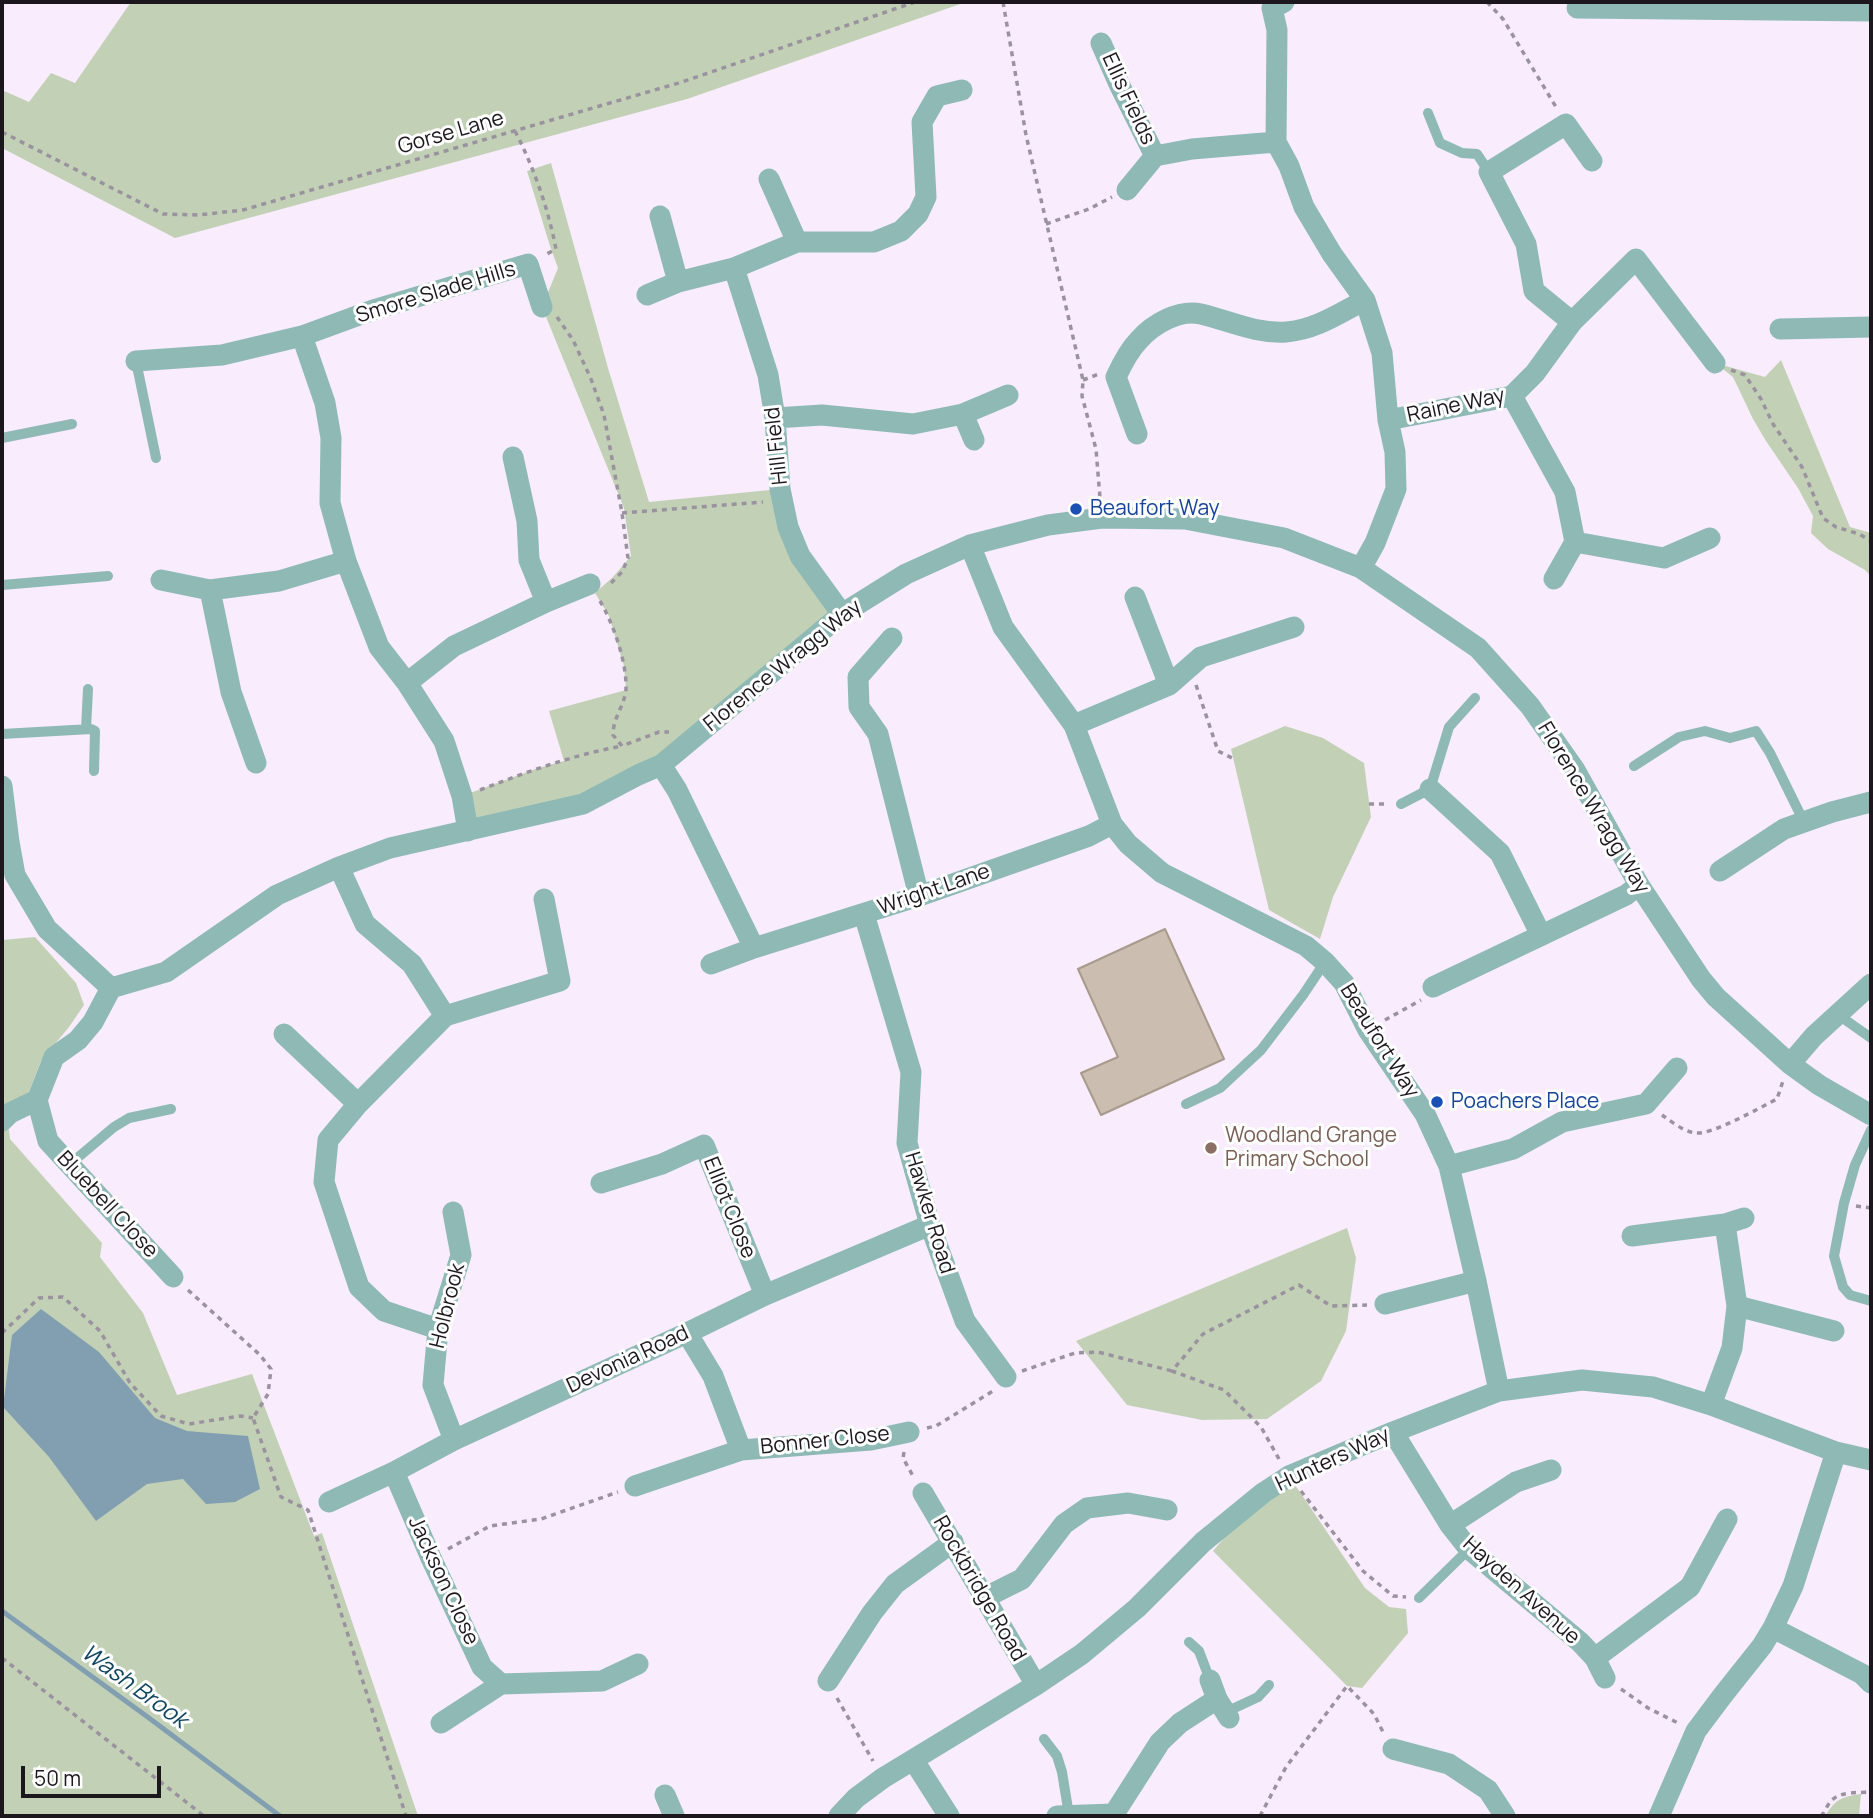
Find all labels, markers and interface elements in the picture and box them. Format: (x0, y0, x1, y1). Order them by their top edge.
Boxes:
street label: Ellis Fields (1096, 49, 1160, 149)
street label: Gorse Lane (395, 106, 507, 160)
street label: Smore Slade Hills (353, 257, 519, 329)
street label: Raine Way (1405, 383, 1507, 429)
street label: Hill Field (760, 406, 794, 486)
place label: Beaufort Way (1090, 496, 1220, 522)
marker: Beaufort Way (1068, 501, 1084, 517)
street label: Florence Wragg Way (699, 595, 867, 737)
street label: Florence Wragg Way (1532, 718, 1654, 898)
street label: Wright Lane (875, 859, 993, 921)
street label: Beaufort Way (1334, 979, 1424, 1103)
place label: Poachers Place (1451, 1089, 1599, 1115)
marker: Poachers Place (1429, 1094, 1445, 1110)
place label: Woodland Grange Primary School (1225, 1123, 1397, 1173)
marker: Woodland Grange Primary School (1203, 1140, 1219, 1156)
street label: Bluebell Close (51, 1146, 163, 1264)
street label: Hawker Road (899, 1149, 959, 1277)
street label: Elliot Close (697, 1154, 761, 1262)
street label: Holbrook (425, 1261, 471, 1351)
street label: Devonia Road (563, 1321, 693, 1399)
street label: Bonner Close (759, 1422, 891, 1460)
street label: Hunters Way (1272, 1423, 1394, 1497)
street label: Rockbridge Road (927, 1512, 1031, 1666)
street label: Jackson Close (402, 1513, 484, 1649)
street label: Hayden Avenue (1457, 1532, 1585, 1650)
water label: Wash Brook (76, 1639, 192, 1735)
scale bar (24, 1752, 164, 1796)
text: 50 m (34, 1764, 81, 1792)

